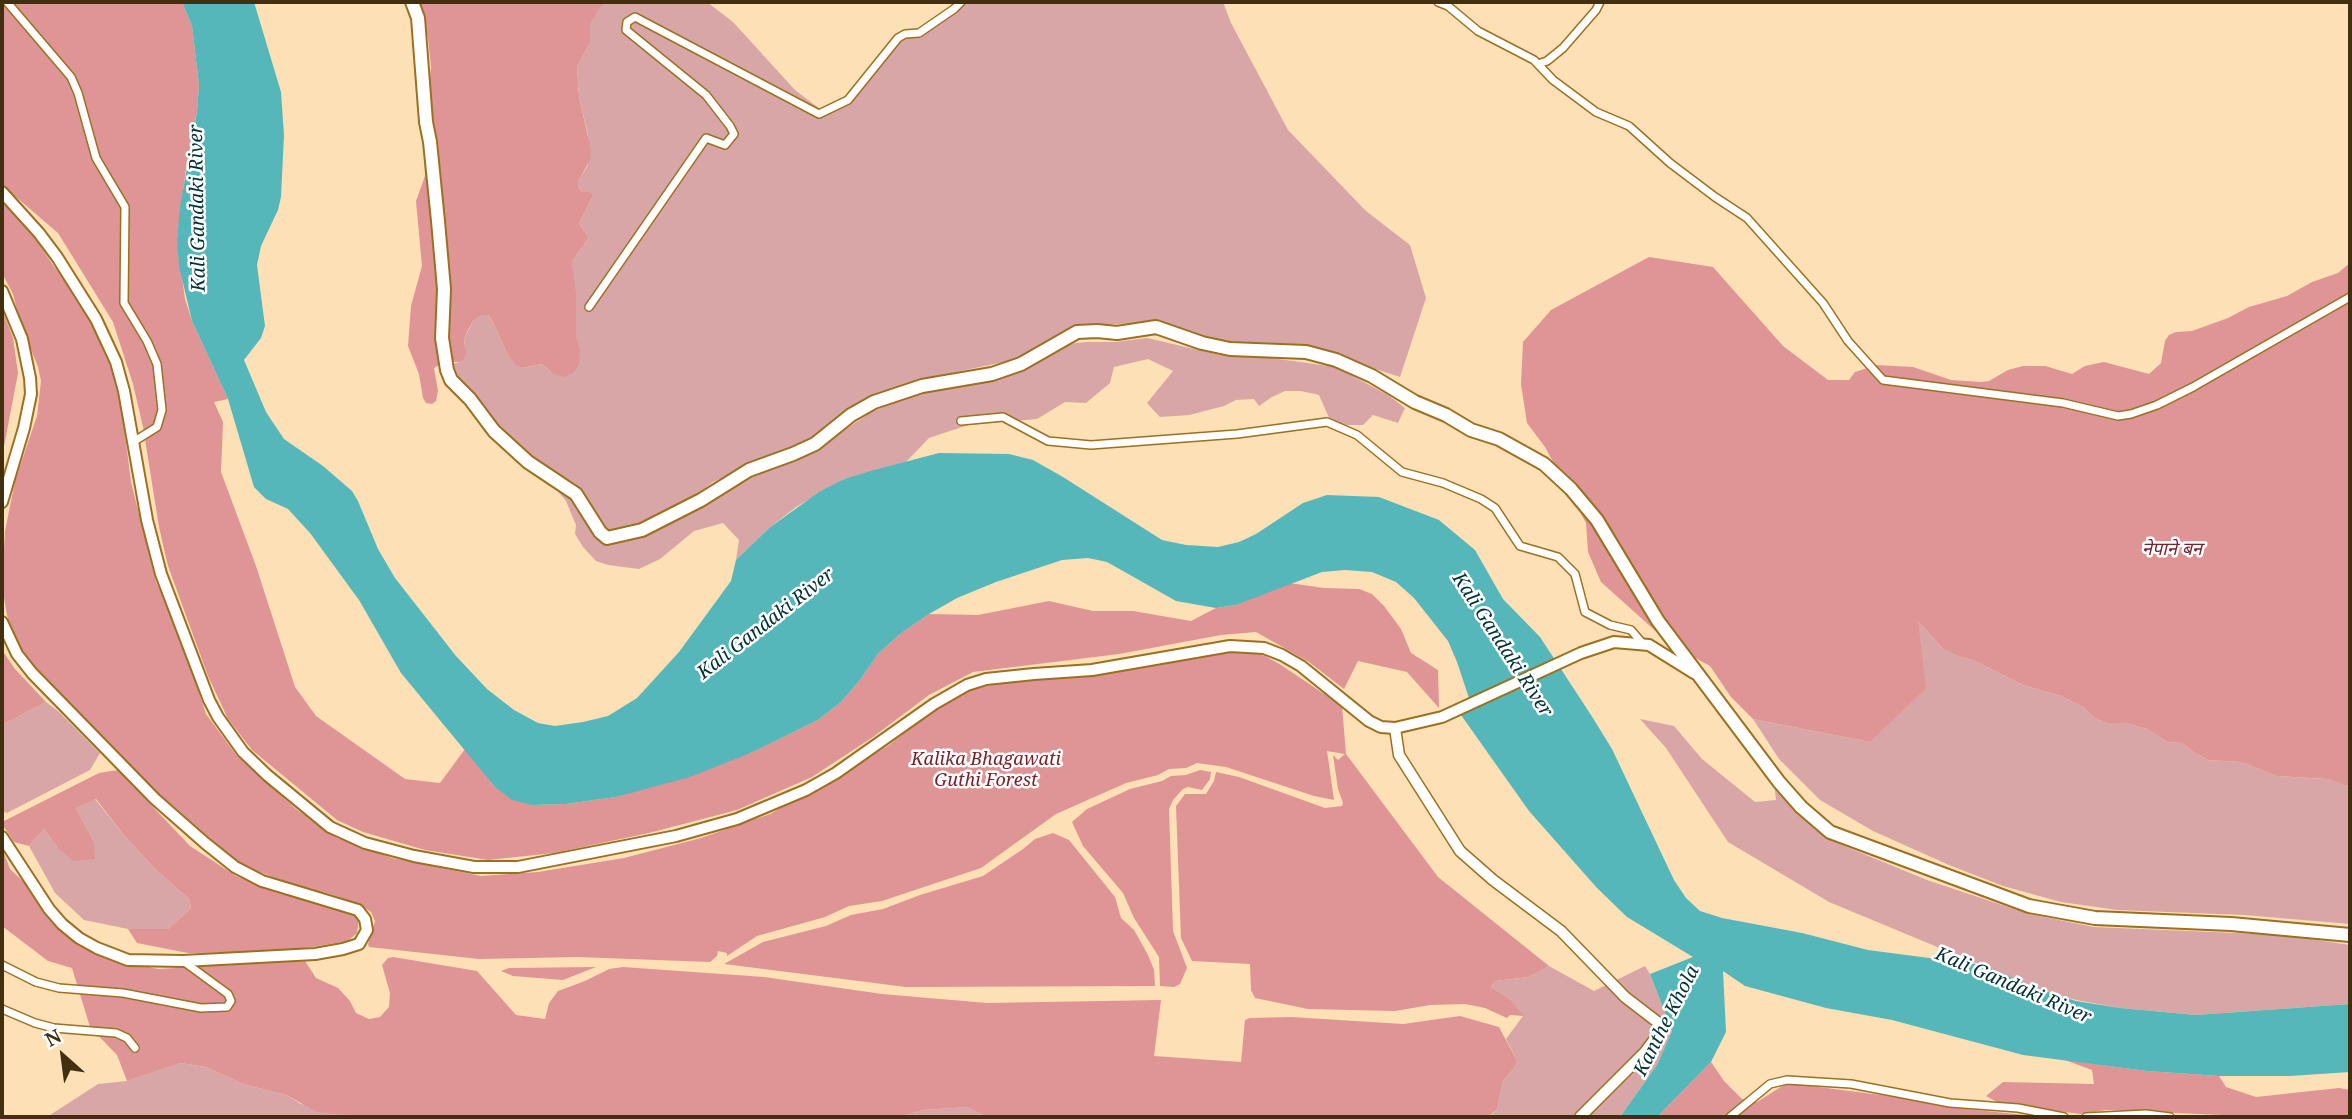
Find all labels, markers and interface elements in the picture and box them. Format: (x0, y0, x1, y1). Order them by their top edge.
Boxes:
water label: Kali Gandaki River (185, 124, 211, 292)
park label: नेपाने बन (2142, 539, 2202, 561)
water label: Kali Gandaki River (693, 564, 839, 684)
water label: Kali Gandaki River (1447, 569, 1557, 721)
park label: Kalika Bhagawati Guthi Forest (911, 749, 1061, 792)
water label: Kali Gandaki River (1932, 943, 2094, 1029)
water label: Kanthe Khola (1629, 962, 1705, 1080)
north arrow (28, 1021, 98, 1091)
text: N (40, 1022, 66, 1052)

